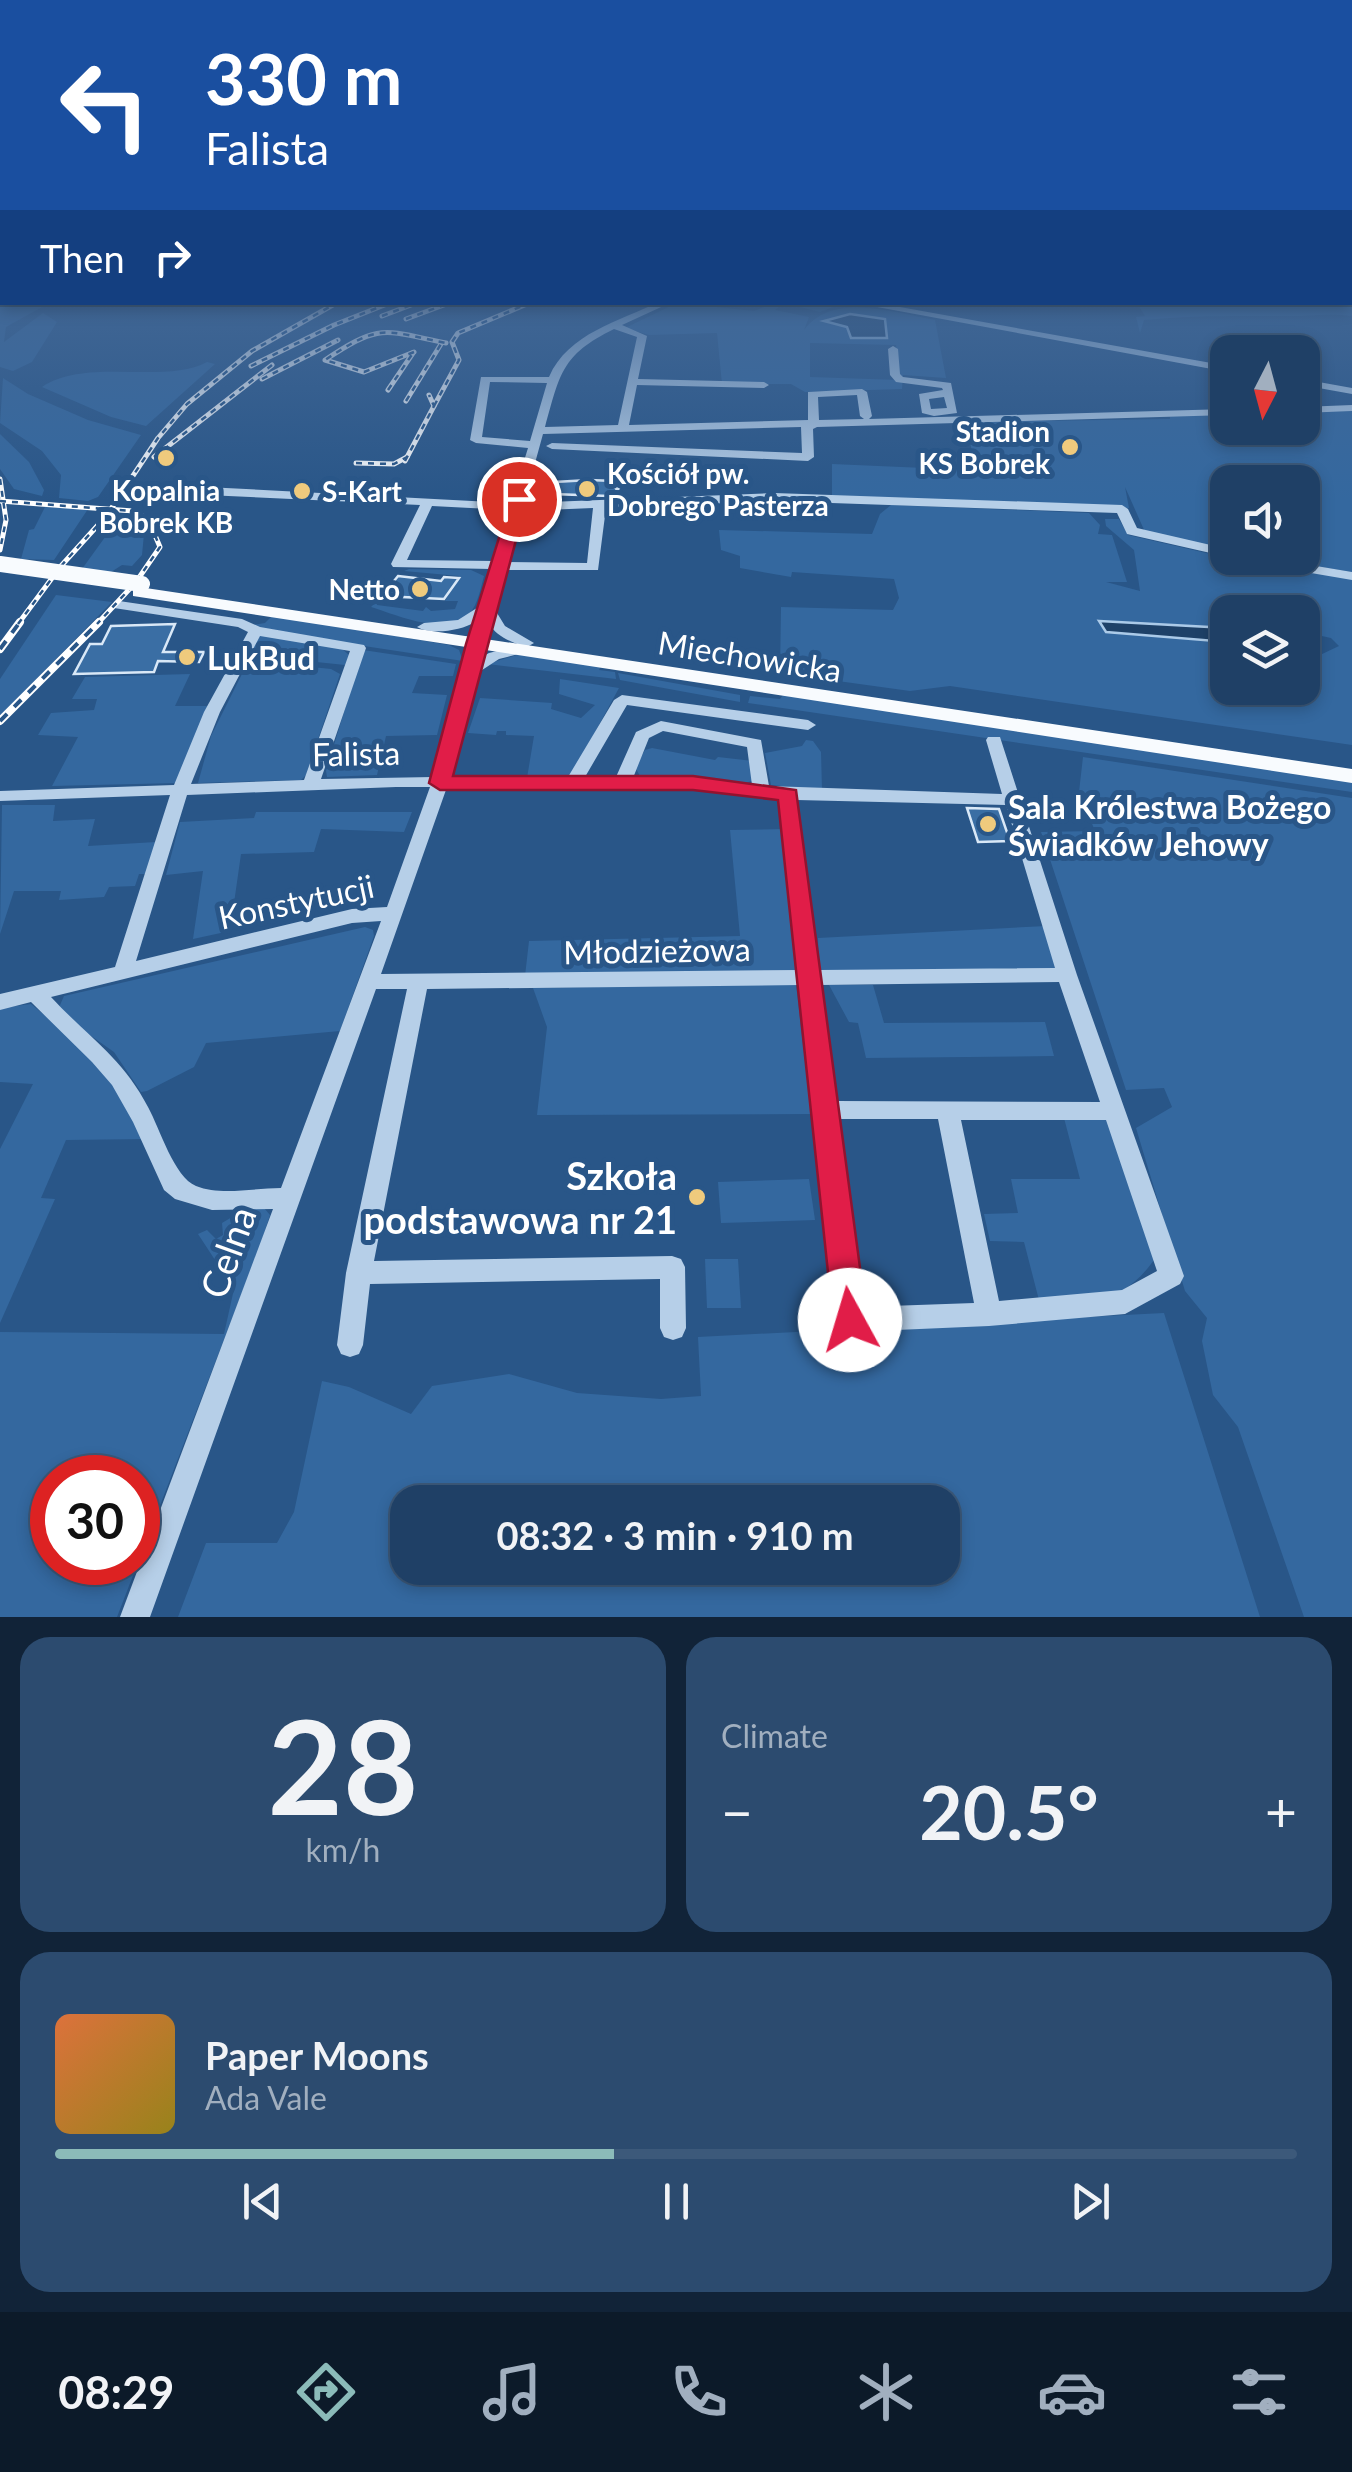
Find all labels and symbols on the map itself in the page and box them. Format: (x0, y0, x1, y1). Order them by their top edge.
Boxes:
north arrow (1210, 335, 1320, 445)
place label: Stadion KS Bobrek (918, 414, 1050, 480)
marker: Stadion KS Bobrek (1059, 436, 1081, 458)
marker: Kopalnia Bobrek KB (155, 447, 177, 469)
place label: Kościół pw. Dobrego Pasterza (607, 456, 829, 522)
pin (477, 457, 562, 542)
place label: Kopalnia Bobrek KB (99, 473, 233, 539)
place label: S-Kart (322, 474, 403, 508)
marker: Kościół pw. Dobrego Pasterza (576, 478, 598, 500)
marker: S-Kart (291, 480, 313, 502)
place label: Netto (328, 572, 400, 606)
marker: Netto (409, 578, 431, 600)
street label: Miechowicka (655, 622, 845, 690)
place label: LukBud (207, 638, 315, 677)
marker: LukBud (176, 646, 198, 668)
street label: Falista (312, 733, 400, 773)
place label: Sala Królestwa Bożego Świadków Jehowy (1008, 787, 1331, 863)
marker: Sala Królestwa Bożego Świadków Jehowy (977, 813, 999, 835)
street label: Konstytucji (215, 866, 377, 936)
street label: Młodzieżowa (563, 929, 751, 971)
place label: Szkoła podstawowa nr 21 (363, 1152, 677, 1242)
marker: Szkoła podstawowa nr 21 (686, 1186, 708, 1208)
street label: Celna (189, 1200, 265, 1304)
position arrow (798, 1268, 902, 1372)
speed limit sign: 30 (30, 1455, 160, 1585)

